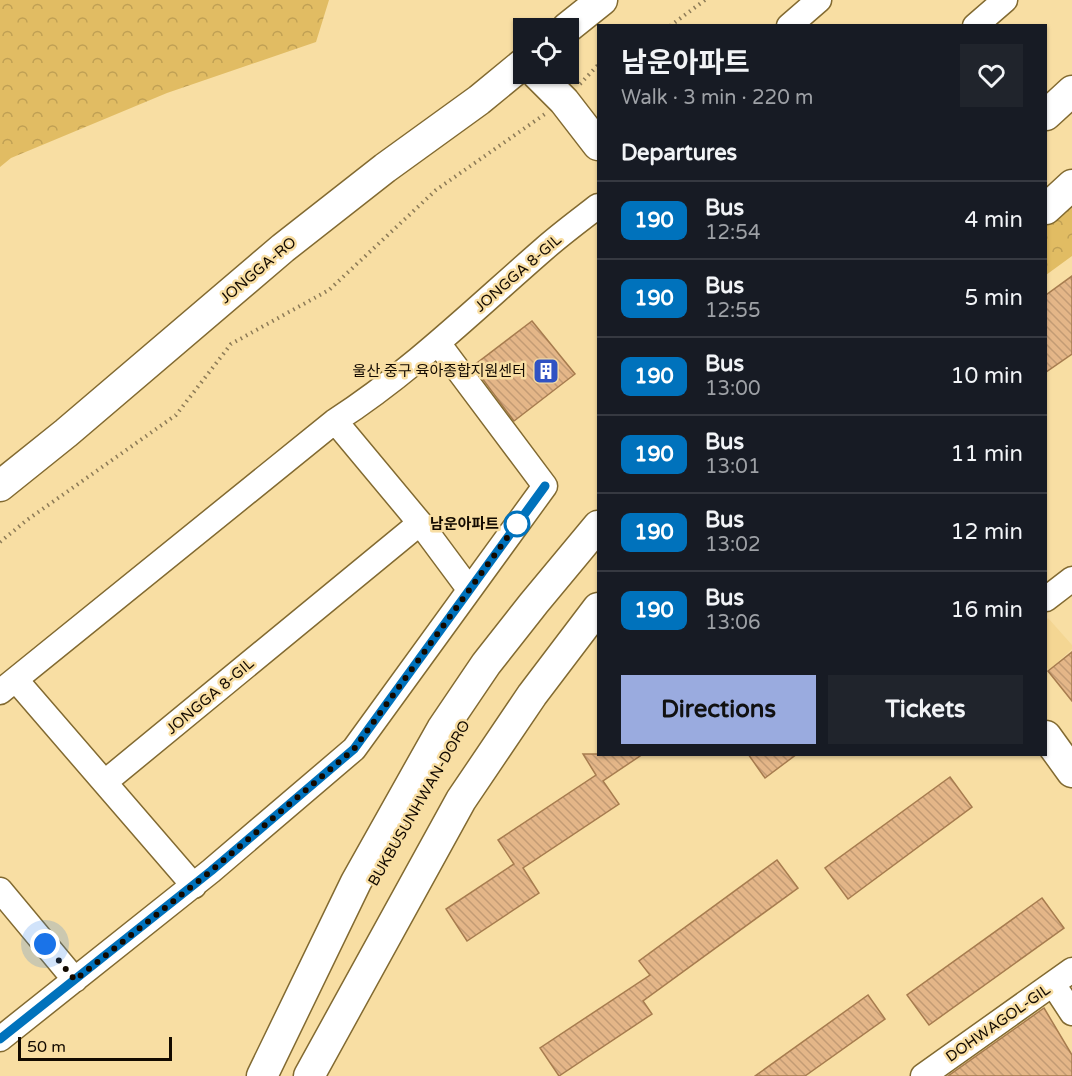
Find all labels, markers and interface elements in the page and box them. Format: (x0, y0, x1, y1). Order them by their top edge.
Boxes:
map controls (513, 18, 579, 84)
button: locate (513, 18, 579, 84)
button: heart (960, 44, 1023, 107)
text: 남운아파트 (621, 46, 750, 80)
text: Walk · 3 min · 220 m (621, 86, 813, 110)
text: Departures (621, 140, 737, 166)
text: Bus (705, 195, 744, 221)
text: 4 min (964, 207, 1023, 233)
text: 190 (634, 208, 674, 233)
text: 12:54 (705, 221, 760, 245)
street label: JONGGA 8-GIL (471, 230, 565, 315)
street label: JONGGA-RO (216, 233, 300, 307)
text: Bus (705, 273, 744, 299)
text: 5 min (964, 285, 1023, 311)
text: 190 (634, 286, 674, 311)
text: 12:55 (705, 299, 760, 323)
text: Bus (705, 351, 744, 377)
building icon: 울산 중구 육아종합지원센터 (531, 356, 561, 386)
place label: 울산 중구 육아종합지원센터 (353, 362, 526, 380)
text: 10 min (951, 363, 1023, 389)
text: 190 (634, 364, 674, 389)
text: 13:00 (705, 377, 760, 401)
text: Bus (705, 429, 744, 455)
text: 11 min (951, 441, 1023, 467)
text: 190 (634, 442, 674, 467)
text: 13:01 (705, 455, 760, 479)
text: Bus (705, 507, 744, 533)
marker: 남운아파트 (504, 511, 530, 537)
place label: 남운아파트 (430, 515, 499, 533)
text: 12 min (951, 519, 1023, 545)
text: 190 (634, 520, 674, 545)
text: 13:02 (705, 533, 760, 557)
text: Bus (705, 585, 744, 611)
text: 16 min (951, 597, 1023, 623)
text: 190 (634, 598, 674, 623)
text: 13:06 (705, 611, 760, 635)
street label: JONGGA 8-GIL (163, 654, 258, 738)
button: Directions (621, 675, 816, 744)
button: Tickets (828, 675, 1023, 744)
street label: BUKBUSUNHWAN-DORO (364, 717, 474, 889)
your location (30, 929, 60, 959)
street label: DOHWAGOL-GIL (942, 980, 1054, 1066)
scale bar (18, 1034, 172, 1062)
text: 50 m (27, 1037, 66, 1057)

